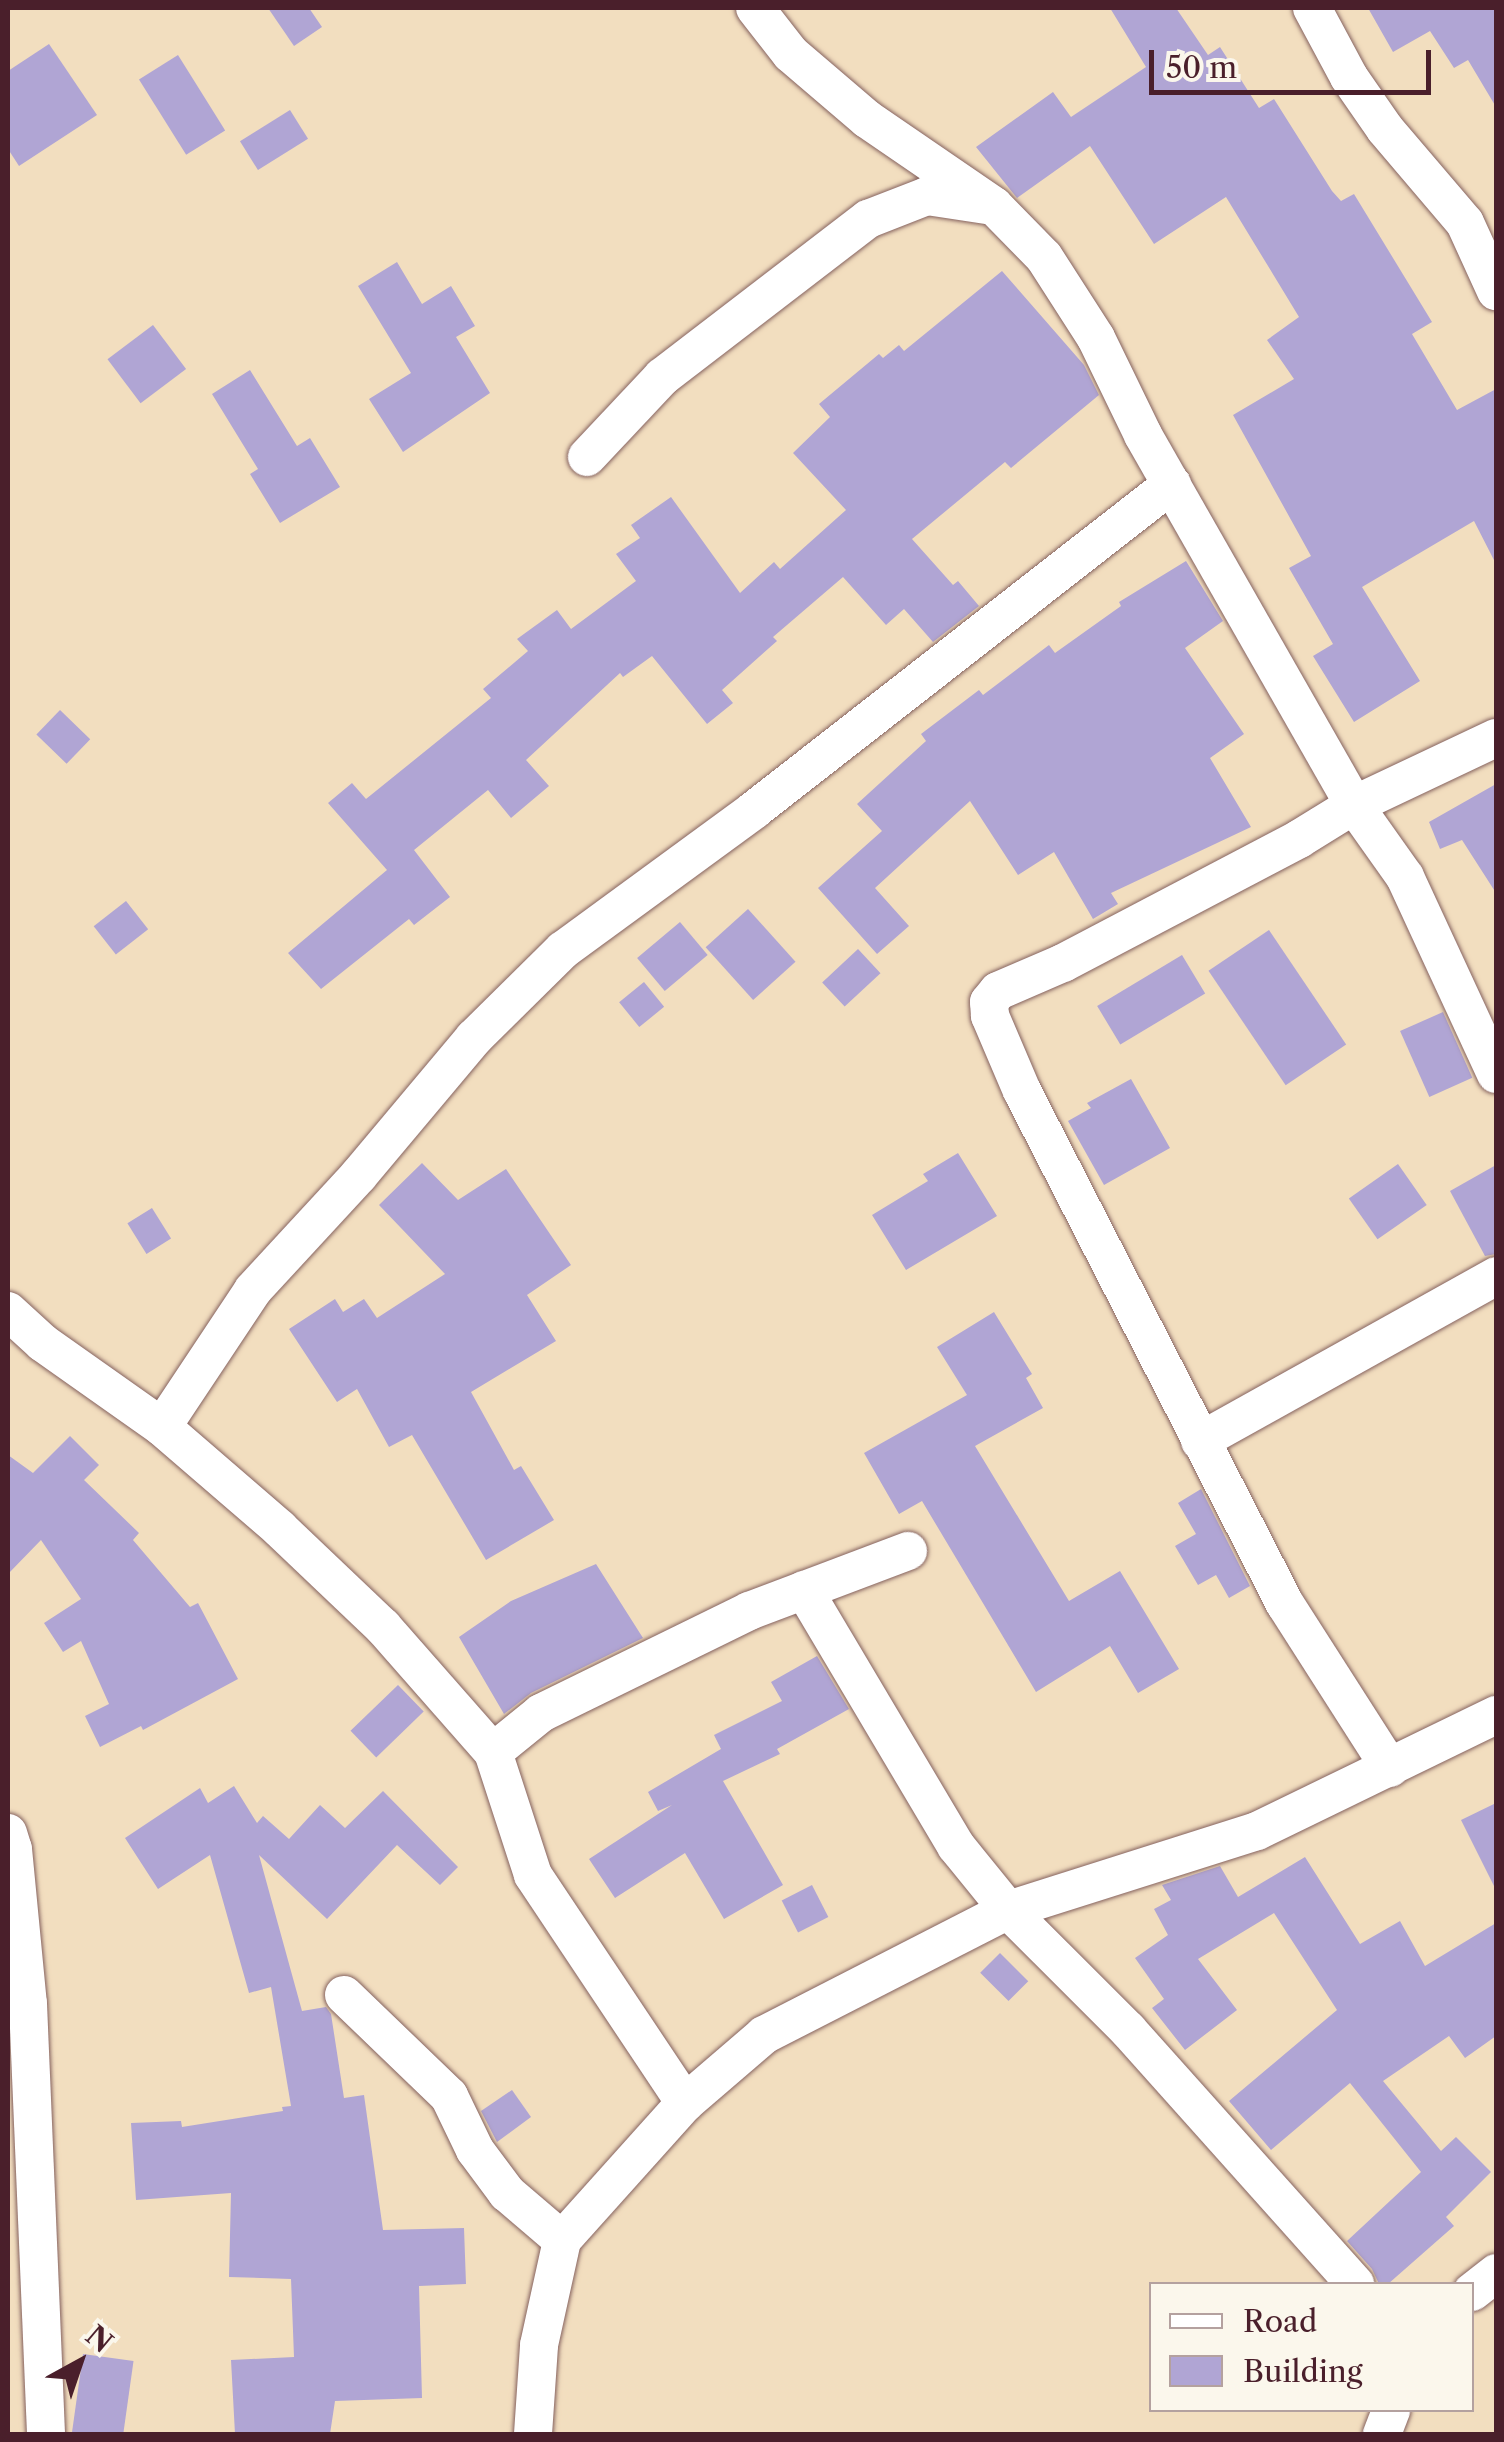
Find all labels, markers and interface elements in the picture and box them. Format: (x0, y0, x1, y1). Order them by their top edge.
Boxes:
scale bar (1154, 30, 1436, 92)
text: 50 m (1166, 49, 1237, 86)
legend (1149, 2282, 1474, 2412)
text: Road (1243, 2303, 1317, 2340)
north arrow (30, 2312, 130, 2412)
text: N (79, 2318, 120, 2360)
text: Building (1243, 2353, 1363, 2390)

